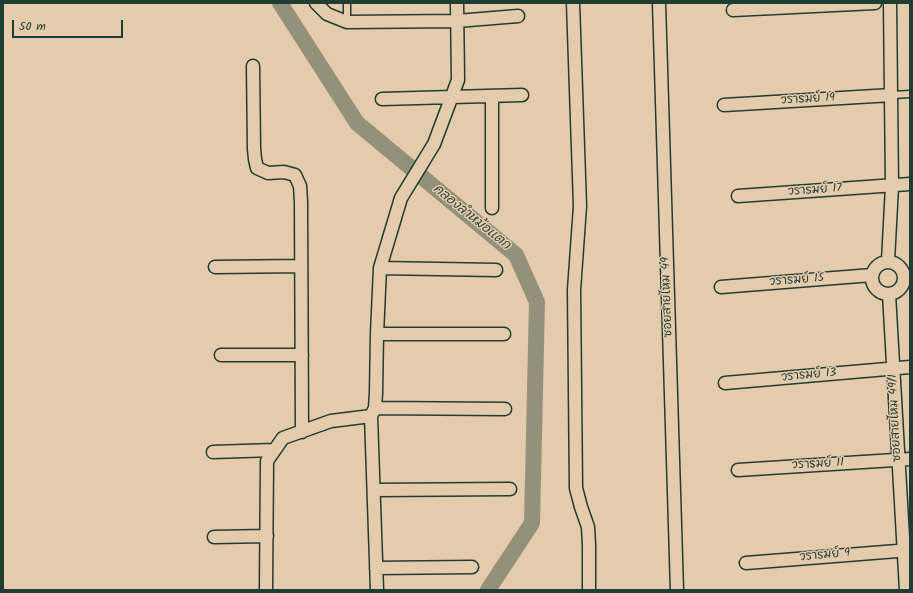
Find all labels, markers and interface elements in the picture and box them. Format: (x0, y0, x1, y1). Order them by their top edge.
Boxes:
scale bar (14, 12, 125, 38)
text: 50 m (19, 17, 46, 36)
street label: วรารมย์ 19 (781, 91, 835, 109)
water label: คลองลำหม้อแตก (429, 182, 513, 254)
street label: วรารมย์ 17 (788, 182, 842, 200)
street label: ซอยสายไหม 49 (659, 257, 677, 337)
street label: วรารมย์ 15 (769, 272, 825, 290)
street label: วรารมย์ 13 (781, 366, 837, 386)
street label: ซอยสายไหม 49/1 (887, 374, 905, 462)
street label: วรารมย์ 11 (792, 456, 844, 474)
street label: วรารมย์ 9 (799, 547, 851, 565)

